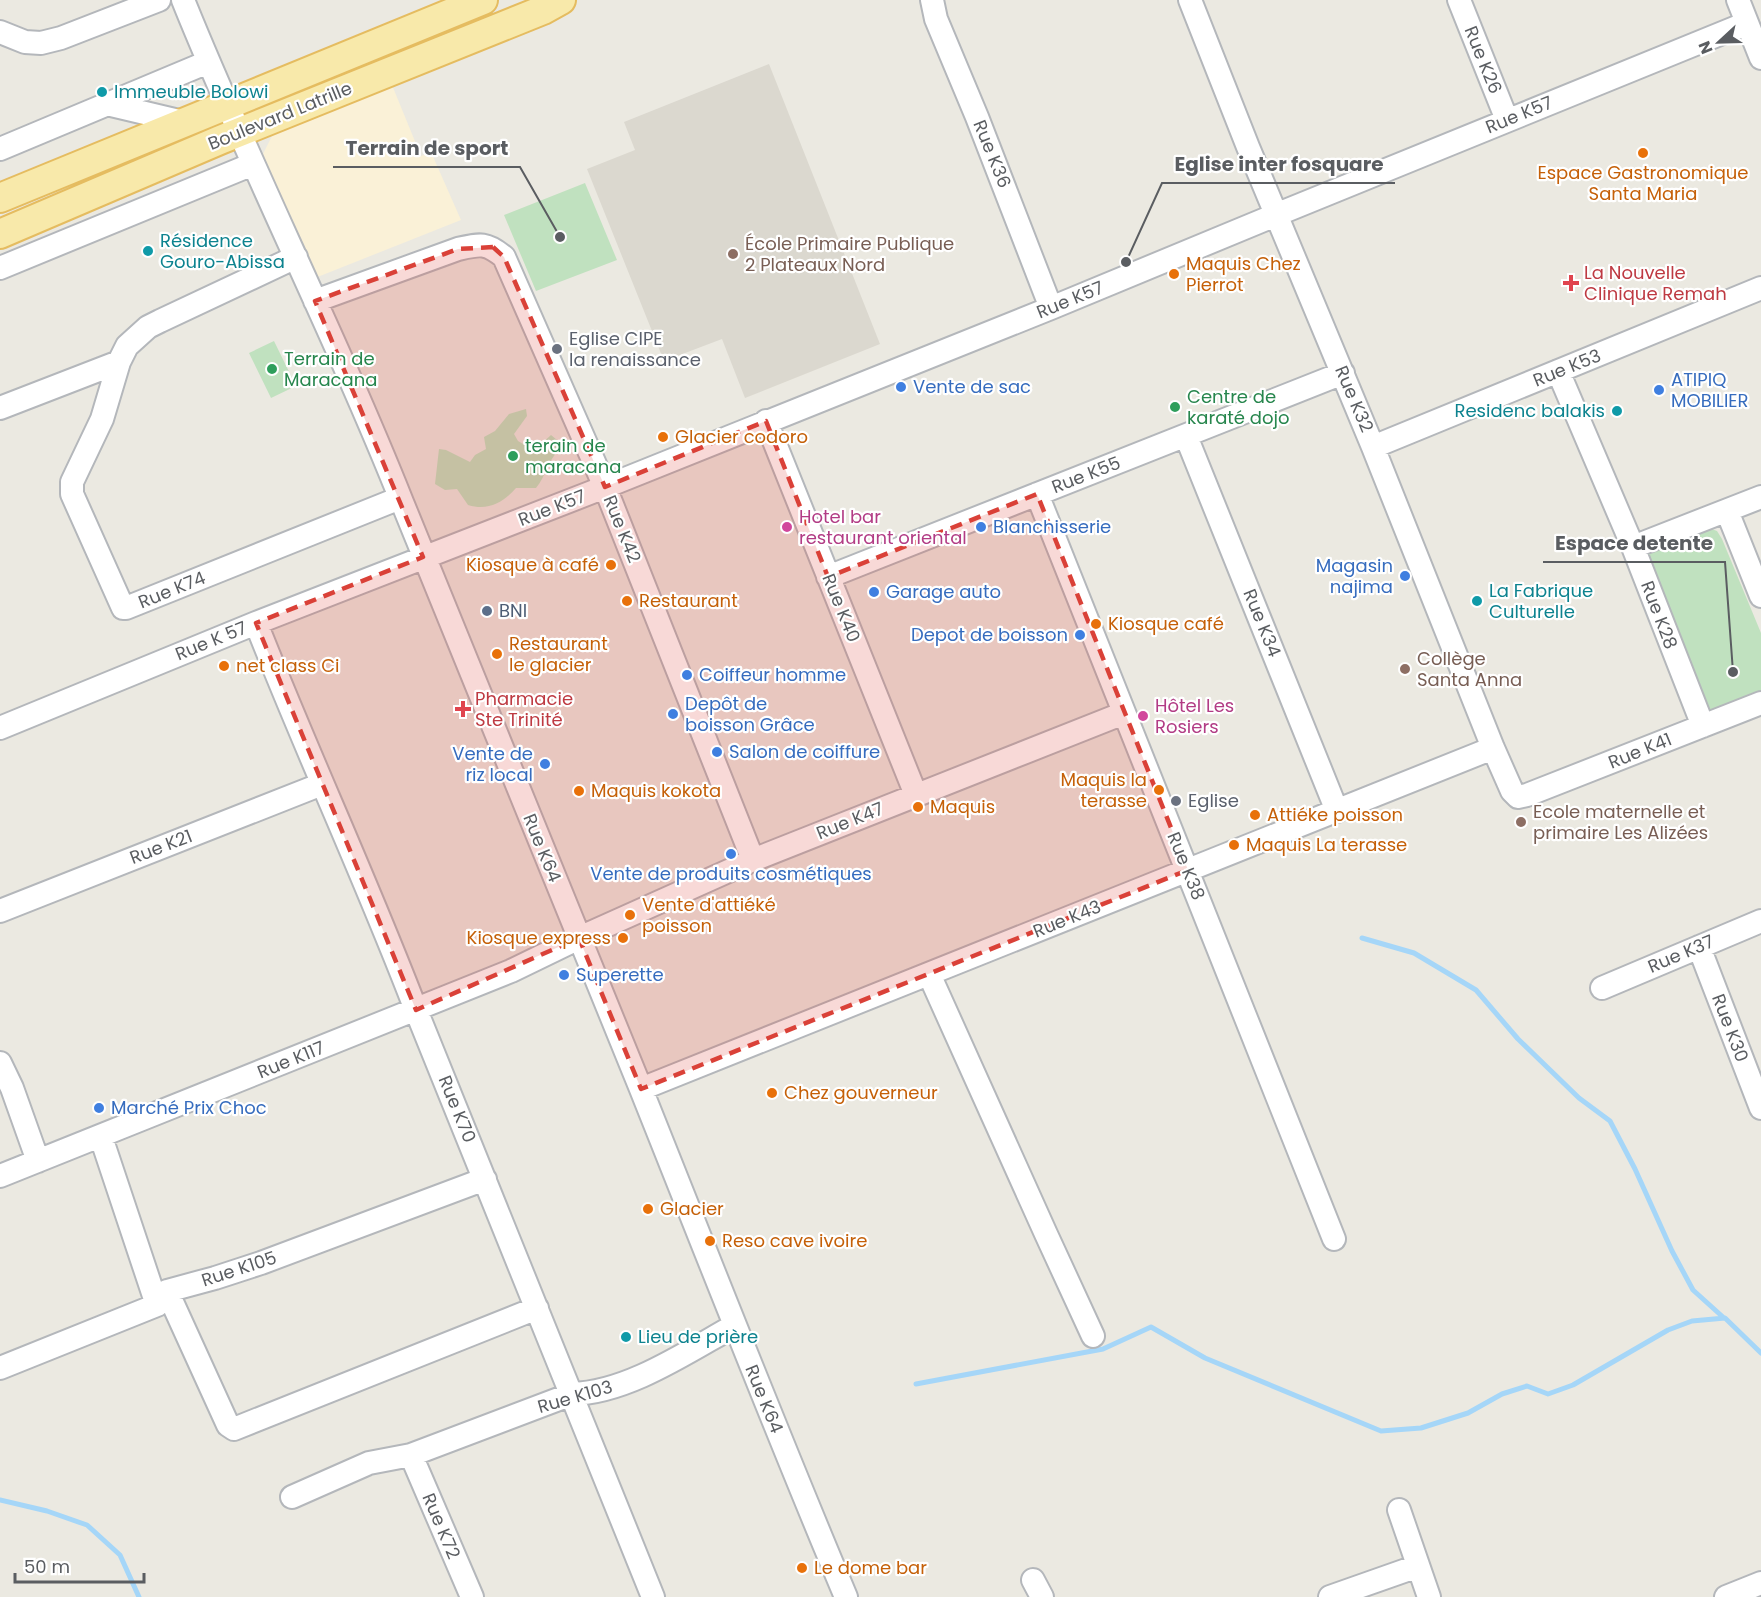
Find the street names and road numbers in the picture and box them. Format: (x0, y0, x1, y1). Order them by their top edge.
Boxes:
street label: Rue K26 (1459, 22, 1508, 97)
street label: Boulevard Latrille (204, 75, 356, 156)
street label: Rue K57 (1482, 90, 1556, 139)
street label: Rue K36 (968, 116, 1017, 192)
street label: Rue K57 (1033, 275, 1107, 324)
street label: Rue K53 (1529, 343, 1604, 392)
street label: Rue K32 (1329, 362, 1380, 436)
street label: Rue K55 (1048, 450, 1124, 499)
street label: Rue K57 (515, 483, 589, 532)
street label: Rue K42 (598, 491, 647, 566)
street label: Rue K74 (135, 565, 209, 614)
street label: Rue K40 (816, 570, 867, 646)
street label: Rue K28 (1635, 577, 1684, 652)
street label: Rue K34 (1238, 585, 1287, 660)
street label: Rue K 57 (171, 615, 250, 666)
street label: Rue K41 (1604, 727, 1675, 775)
street label: Rue K47 (813, 796, 887, 845)
street label: Rue K64 (517, 810, 568, 886)
street label: Rue K21 (126, 823, 196, 870)
street label: Rue K38 (1162, 828, 1211, 903)
street label: Rue K43 (1029, 894, 1104, 943)
street label: Rue K37 (1644, 928, 1718, 979)
street label: Rue K30 (1706, 990, 1755, 1066)
street label: Rue K117 (253, 1035, 328, 1084)
street label: Rue K70 (433, 1072, 482, 1146)
street label: Rue K105 (198, 1245, 280, 1292)
street label: Rue K64 (739, 1361, 790, 1437)
street label: Rue K103 (534, 1374, 615, 1419)
street label: Rue K72 (416, 1489, 467, 1563)

